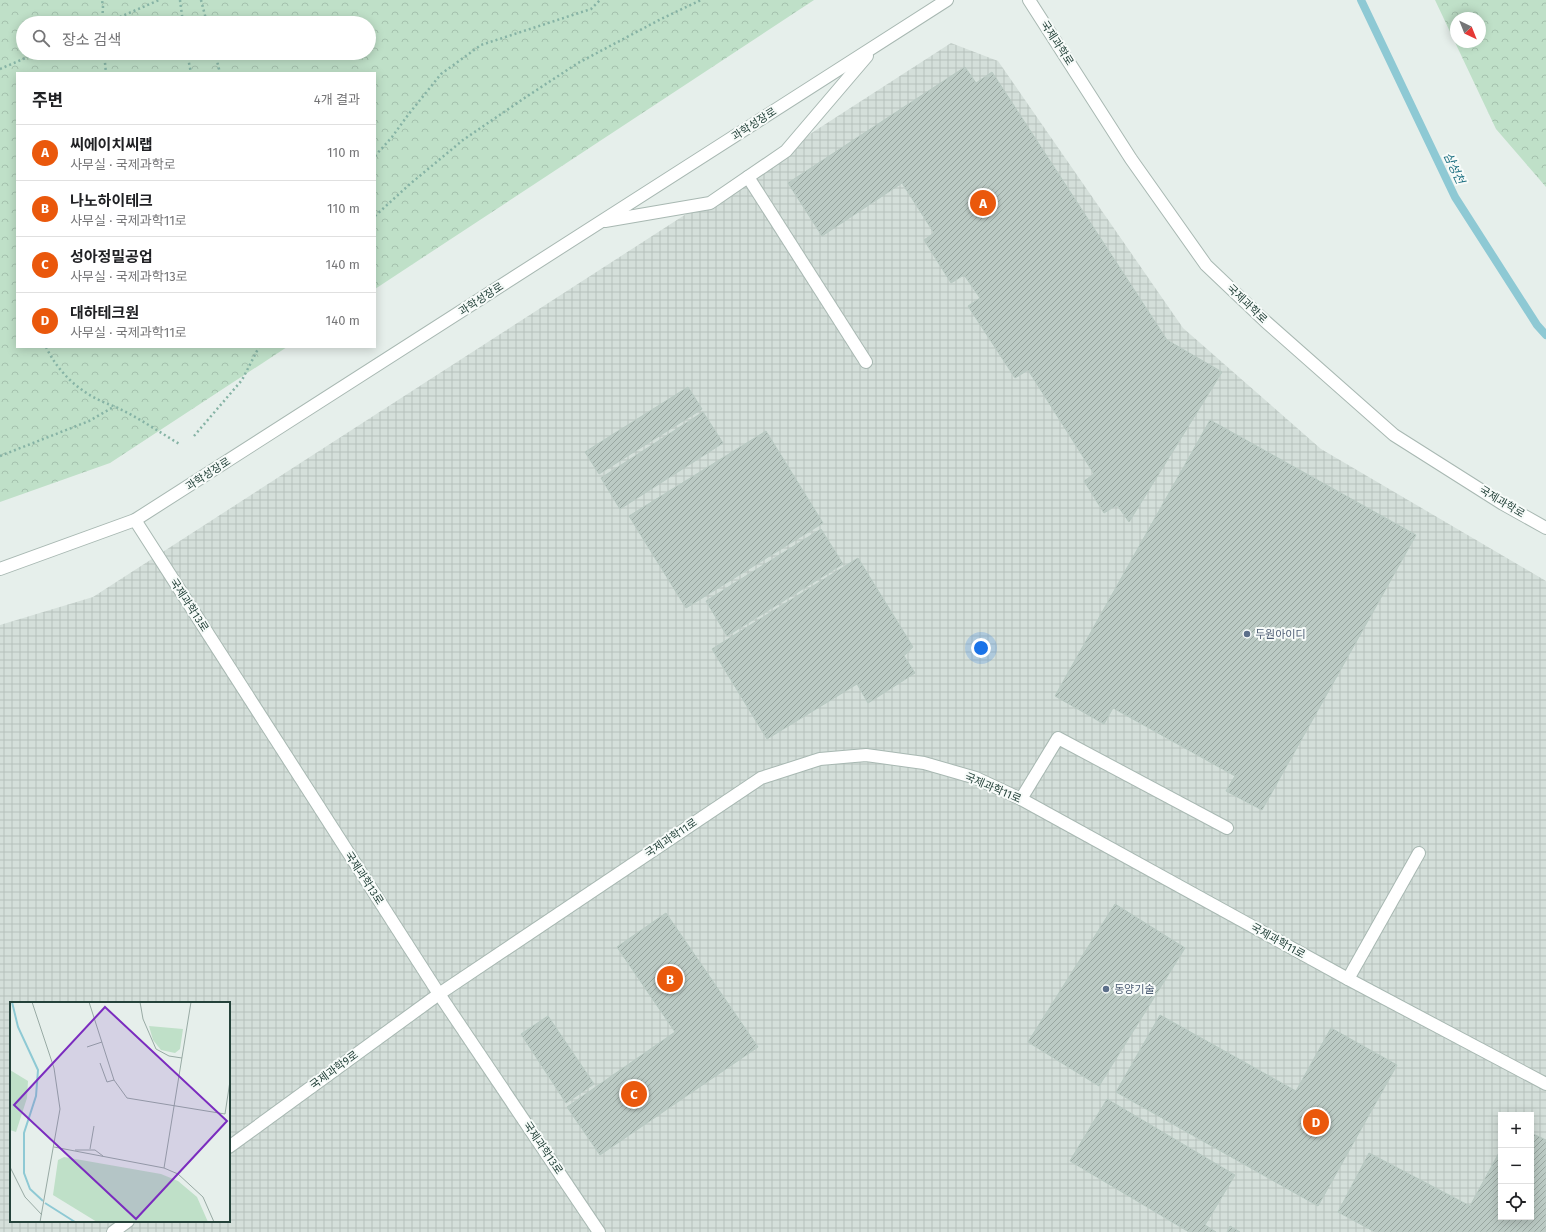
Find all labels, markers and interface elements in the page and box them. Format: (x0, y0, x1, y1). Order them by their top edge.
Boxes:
north arrow (1450, 12, 1486, 48)
search box (16, 16, 376, 60)
street label: 국제과학로 (1038, 18, 1076, 68)
icon: search (30, 27, 52, 49)
text: 장소 검색 (62, 31, 121, 49)
text: 주변 (32, 90, 63, 111)
text: 4개 결과 (314, 92, 360, 107)
street label: 과학성장로 (729, 105, 779, 143)
text: 씨에이치씨랩 (70, 136, 153, 154)
text: A (41, 145, 49, 160)
text: 110 m (327, 145, 360, 160)
water label: 삼성천 (1441, 150, 1468, 188)
text: 사무실 · 국제과학로 (70, 157, 176, 172)
pin: A (970, 188, 996, 218)
text: 나노하이테크 (70, 192, 153, 210)
text: B (41, 201, 49, 216)
text: 110 m (327, 201, 360, 216)
text: 사무실 · 국제과학11로 (70, 213, 187, 228)
text: 성아정밀공업 (70, 248, 153, 266)
text: C (41, 257, 49, 272)
text: 140 m (326, 257, 360, 272)
text: 사무실 · 국제과학13로 (70, 269, 188, 284)
street label: 과학성장로 (456, 280, 506, 318)
street label: 국제과학로 (1224, 282, 1270, 326)
text: 대하테크원 (70, 304, 139, 322)
text: D (41, 313, 49, 328)
text: 140 m (326, 313, 360, 328)
text: 사무실 · 국제과학11로 (70, 325, 187, 340)
street label: 과학성장로 (183, 455, 233, 493)
street label: 국제과학로 (1477, 483, 1527, 521)
street label: 국제과학13로 (167, 576, 211, 634)
place label: 두원아이디 (1255, 628, 1306, 641)
marker: 두원아이디 (1242, 629, 1252, 639)
your location (971, 638, 991, 658)
street label: 국제과학11로 (963, 770, 1023, 806)
street label: 국제과학11로 (643, 816, 699, 860)
street label: 국제과학13로 (342, 849, 386, 907)
street label: 국제과학11로 (1249, 921, 1307, 961)
pin: B (657, 964, 683, 994)
place label: 동양기술 (1114, 983, 1154, 996)
marker: 동양기술 (1101, 984, 1111, 994)
inset map (10, 1002, 230, 1222)
street label: 국제과학9로 (307, 1048, 361, 1092)
pin: C (621, 1079, 647, 1109)
pin: D (1303, 1107, 1329, 1137)
map controls (1498, 1112, 1534, 1220)
button: + (1498, 1112, 1534, 1148)
street label: 국제과학13로 (521, 1119, 565, 1177)
button: − (1498, 1148, 1534, 1184)
button: locate (1498, 1184, 1534, 1220)

